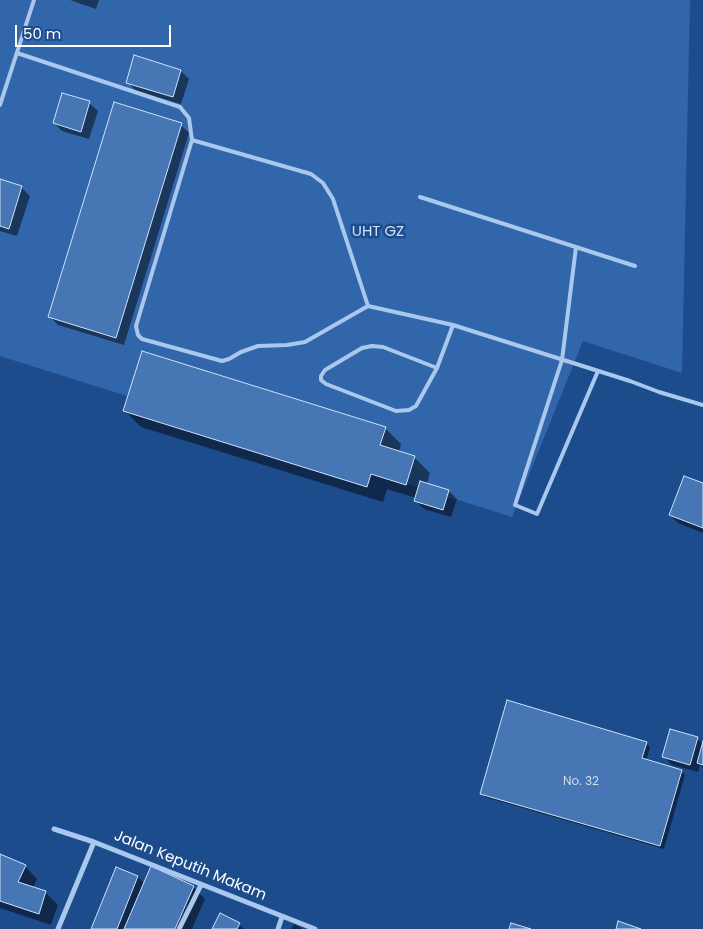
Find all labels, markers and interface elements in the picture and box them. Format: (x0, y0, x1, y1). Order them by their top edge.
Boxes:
scale bar (18, 15, 174, 47)
text: 50 m (23, 23, 61, 44)
park label: UHT GZ (352, 223, 404, 241)
house number: No. 32 (563, 775, 599, 789)
street label: Jalan Keputih Makam (111, 827, 269, 905)

